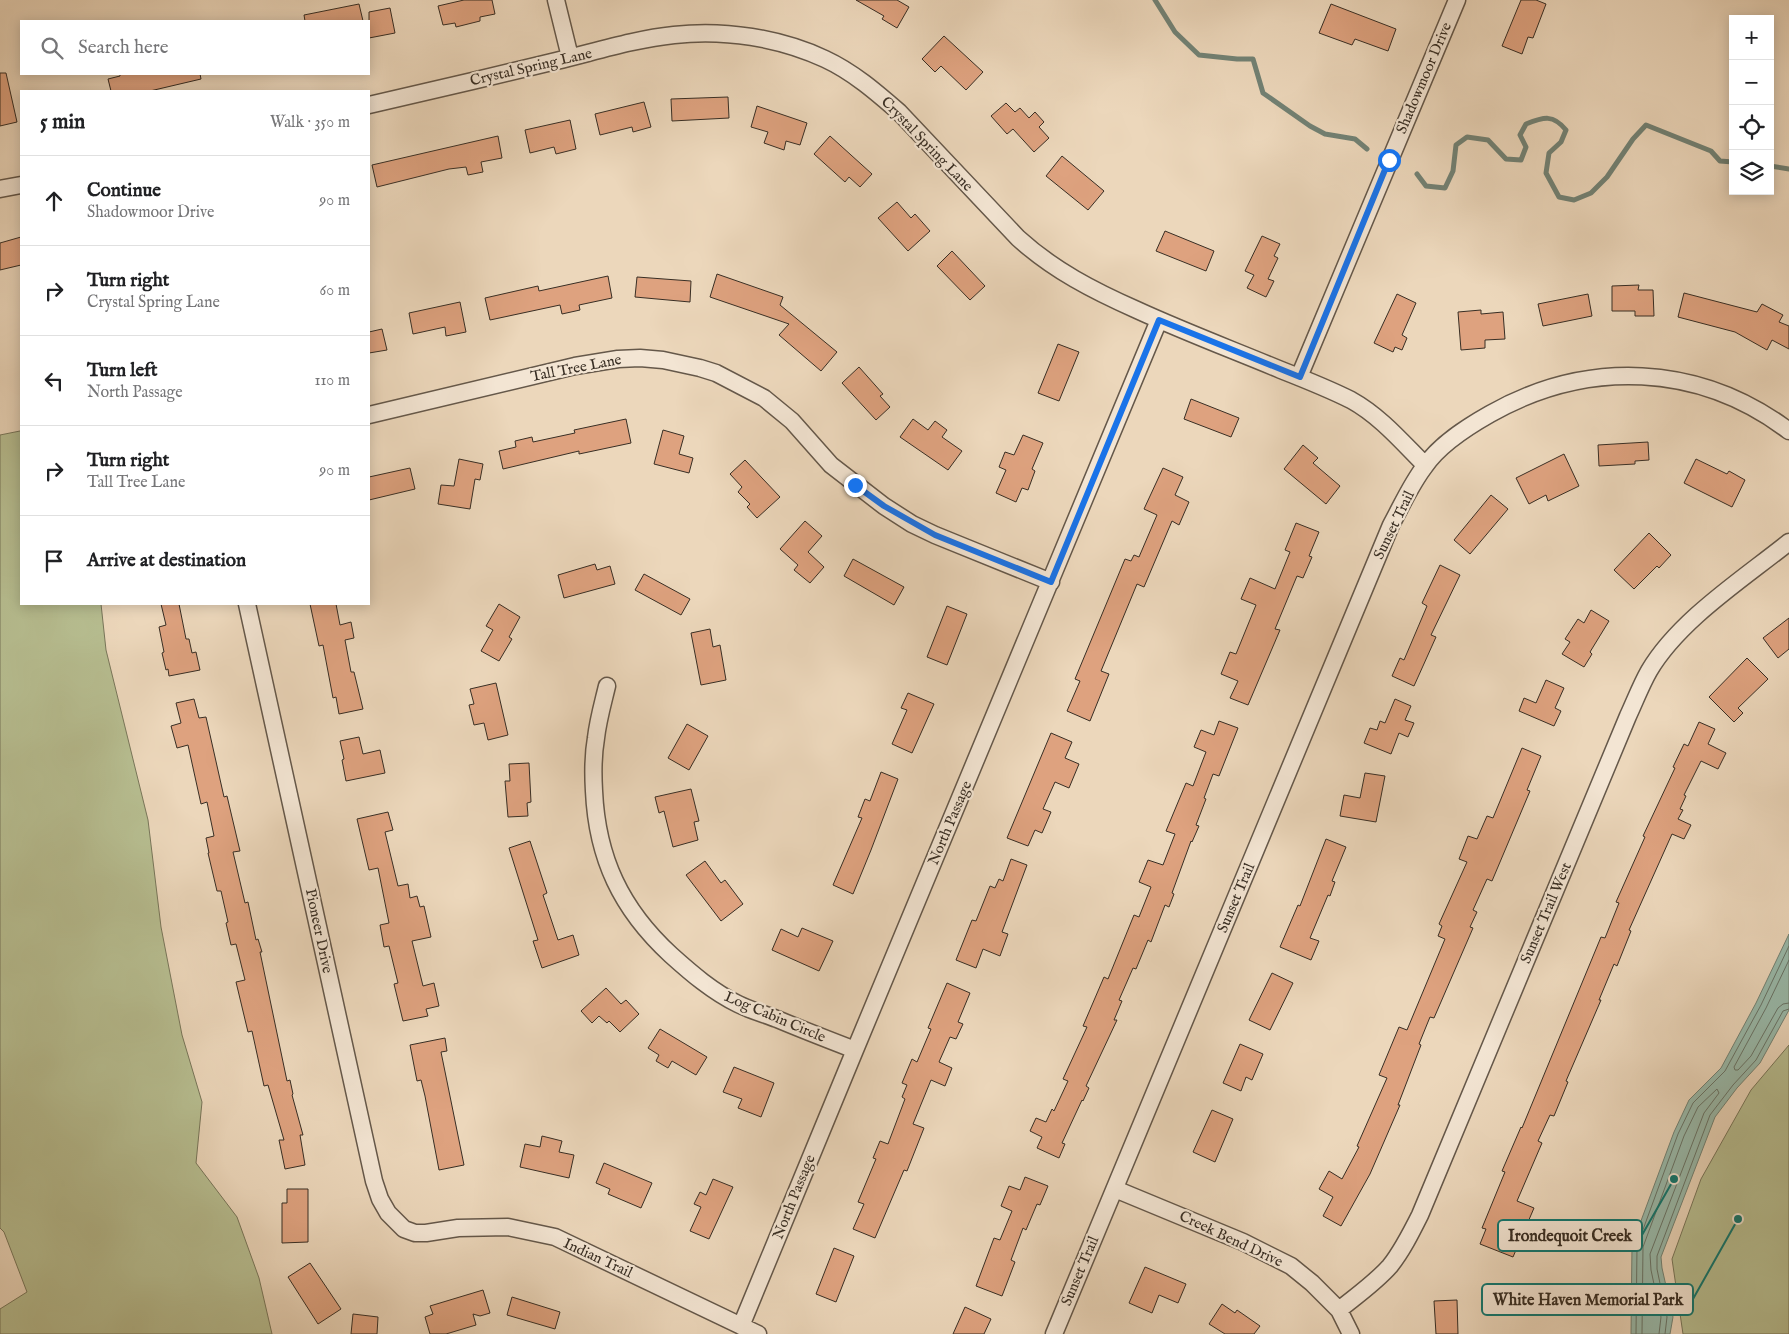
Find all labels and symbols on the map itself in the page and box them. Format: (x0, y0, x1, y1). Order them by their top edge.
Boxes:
street label: Shadowmoor Drive (1392, 19, 1456, 137)
street label: Crystal Spring Lane (468, 44, 594, 90)
street label: Crystal Spring Lane (877, 93, 977, 195)
route start (1378, 149, 1401, 172)
street label: Tall Tree Lane (529, 350, 623, 386)
route end (844, 474, 867, 497)
street label: Sunset Trail (1369, 487, 1419, 562)
street label: North Passage (924, 778, 976, 868)
street label: Sunset Trail (1213, 859, 1260, 936)
street label: Sunset Trail West (1516, 860, 1576, 966)
street label: Pioneer Drive (301, 887, 337, 975)
street label: Log Cabin Circle (721, 987, 829, 1047)
street label: North Passage (768, 1152, 820, 1242)
street label: Creek Bend Drive (1176, 1207, 1286, 1271)
callout: Irondequoit Creek (1498, 1220, 1642, 1251)
text: Irondequoit Creek (1508, 1227, 1633, 1247)
street label: Sunset Trail (1057, 1232, 1104, 1309)
street label: Indian Trail (560, 1234, 636, 1283)
callout: White Haven Memorial Park (1482, 1284, 1693, 1315)
text: White Haven Memorial Park (1492, 1291, 1684, 1311)

